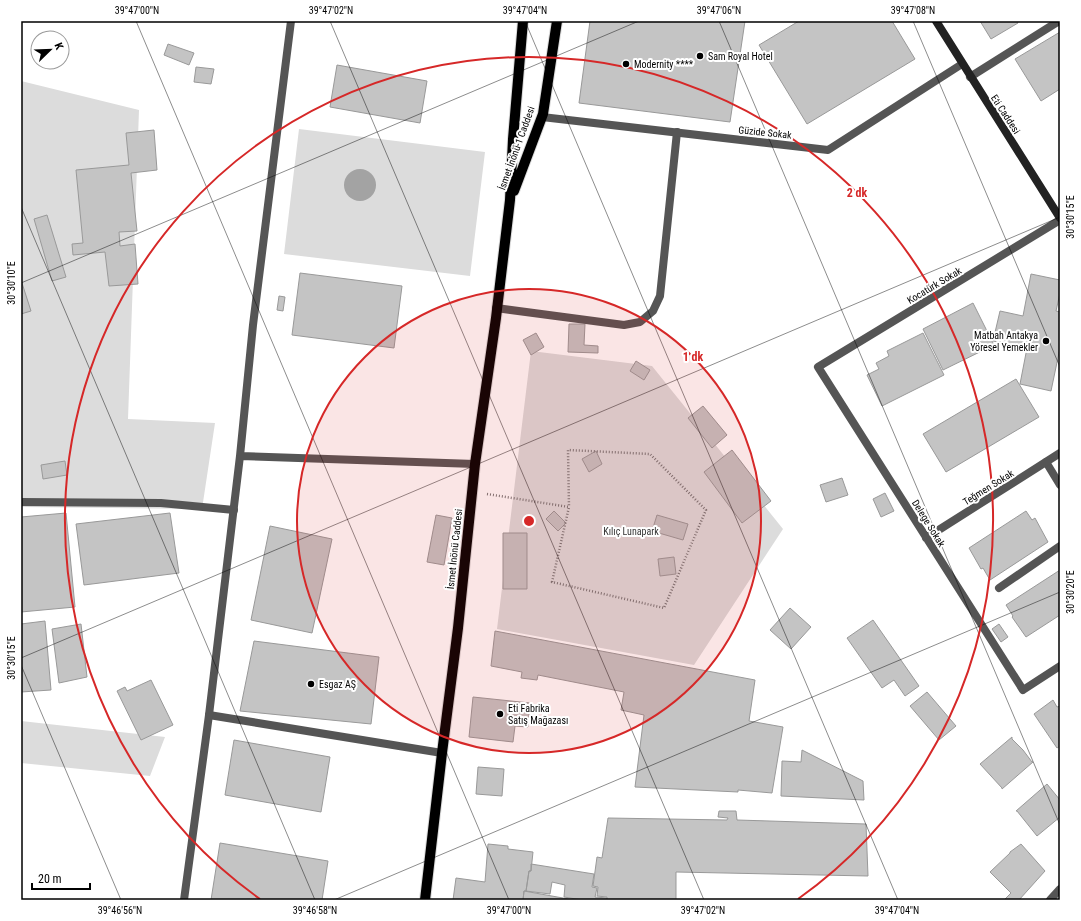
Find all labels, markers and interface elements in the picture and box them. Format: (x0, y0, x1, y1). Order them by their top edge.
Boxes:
text: 39°47'00"N (115, 5, 159, 16)
text: 39°47'02"N (309, 5, 353, 16)
text: 39°47'04"N (503, 5, 547, 16)
text: 39°47'06"N (697, 5, 741, 16)
text: 39°47'08"N (891, 5, 935, 16)
north arrow (30, 30, 70, 70)
text: K (52, 41, 66, 52)
marker: Sam Royal Hotel (695, 51, 705, 61)
place label: Sam Royal Hotel (708, 51, 773, 62)
marker: Modernity **** (621, 59, 631, 69)
place label: Modernity **** (634, 59, 694, 70)
street label: Eti Caddesi (989, 93, 1022, 136)
street label: İsmet İnönü-1 Caddesi (495, 104, 537, 192)
street label: Güzide Sokak (738, 124, 793, 141)
text: 2 dk (847, 186, 868, 200)
text: 30°30'15"E (1065, 195, 1076, 239)
text: 30°30'10"E (6, 261, 17, 305)
street label: Kocatürk Sokak (905, 265, 964, 306)
place label: Matbah Antakya Yöresel Yemekler (970, 330, 1038, 353)
marker: Matbah Antakya Yöresel Yemekler (1041, 336, 1051, 346)
text: 1 dk (683, 350, 704, 364)
street label: Teğmen Sokak (961, 467, 1016, 507)
street label: Delege Sokak (910, 498, 948, 549)
street label: İsmet İnönü Caddesi (444, 508, 464, 590)
centre of rings (522, 514, 536, 528)
park label: Kılıç Lunapark (603, 526, 659, 537)
text: 30°30'20"E (1065, 570, 1076, 614)
text: 30°30'15"E (6, 636, 17, 680)
marker: Esgaz AŞ (306, 679, 316, 689)
place label: Esgaz AŞ (319, 679, 356, 690)
place label: Eti Fabrika Satış Mağazası (508, 703, 568, 726)
marker: Eti Fabrika Satış Mağazası (495, 709, 505, 719)
scale bar (32, 865, 90, 891)
text: 20 m (38, 872, 62, 886)
text: 39°46'56"N (98, 905, 142, 916)
text: 39°46'58"N (293, 905, 337, 916)
text: 39°47'00"N (487, 905, 531, 916)
text: 39°47'02"N (681, 905, 725, 916)
text: 39°47'04"N (875, 905, 919, 916)

